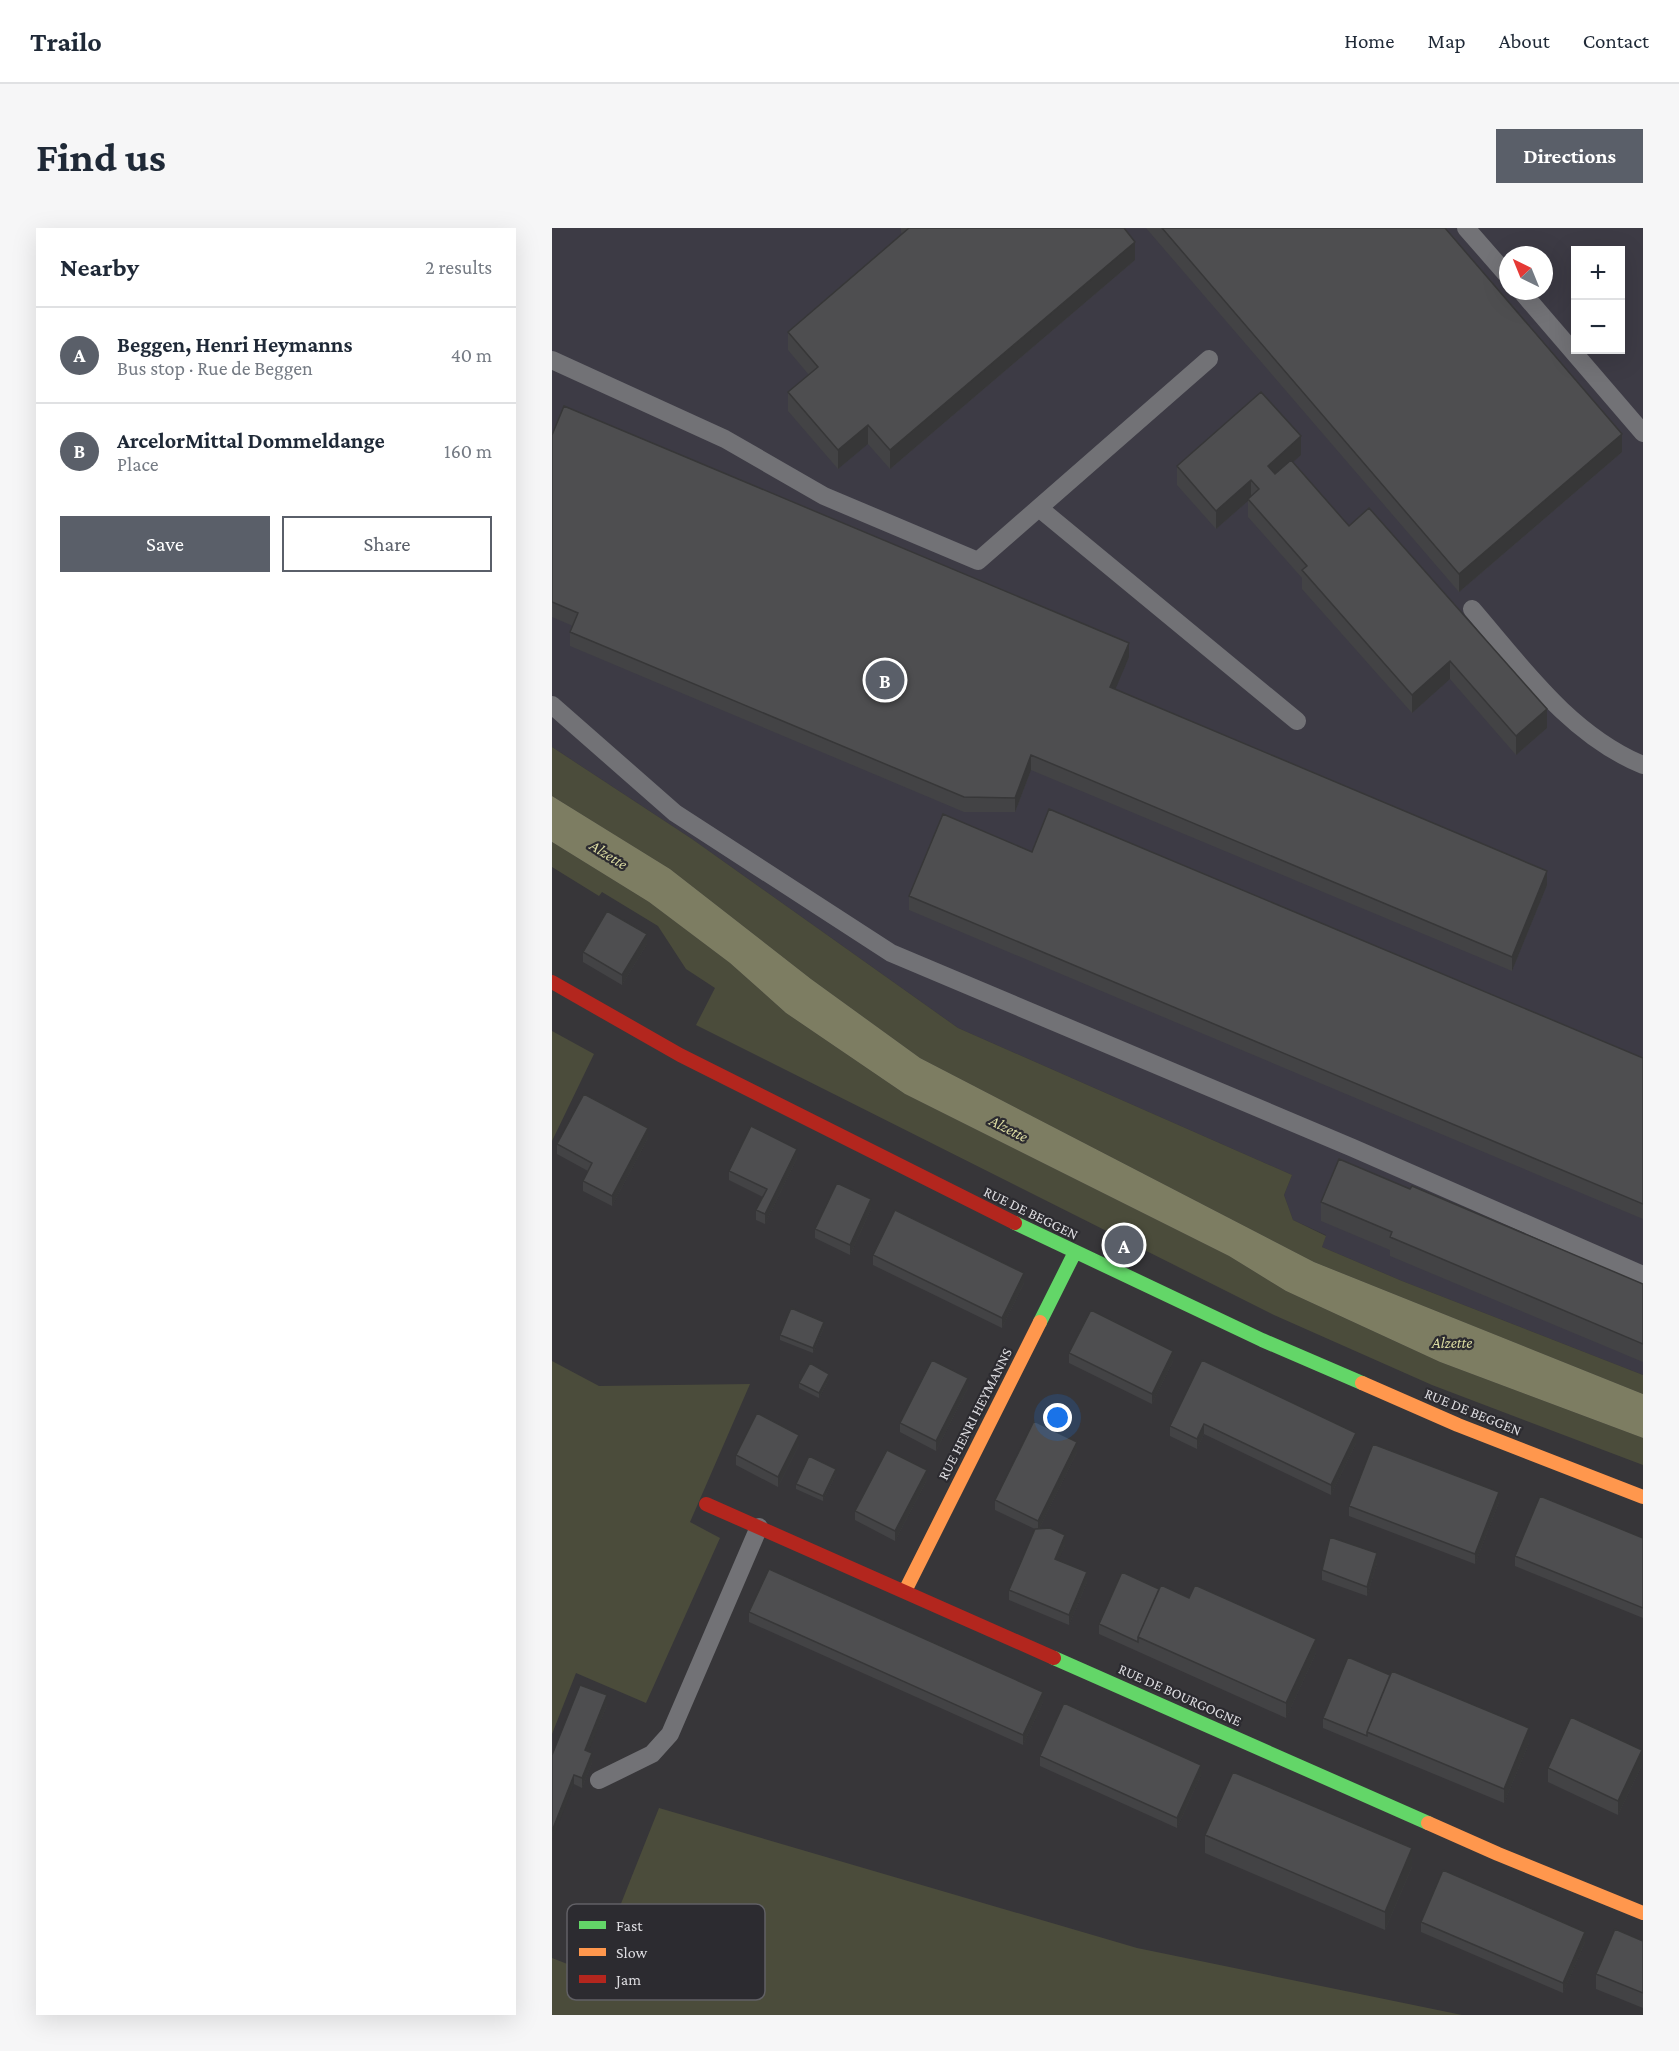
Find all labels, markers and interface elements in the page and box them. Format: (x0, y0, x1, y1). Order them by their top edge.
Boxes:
text: Trailo (30, 26, 102, 57)
text: Home (1344, 29, 1394, 53)
text: Map (1427, 29, 1466, 53)
text: About (1499, 29, 1550, 53)
text: Contact (1583, 29, 1649, 53)
button: Directions (1496, 129, 1643, 183)
text: Find us (36, 133, 166, 180)
north arrow (1499, 246, 1553, 300)
map controls (1571, 246, 1625, 354)
button: + (1571, 246, 1625, 300)
text: Nearby (60, 253, 139, 282)
text: 2 results (425, 256, 492, 278)
button: − (1571, 300, 1625, 354)
text: Beggen, Henri Heymanns (117, 332, 352, 357)
text: A (74, 344, 85, 366)
text: 40 m (451, 344, 492, 366)
text: Bus stop · Rue de Beggen (117, 357, 313, 379)
text: ArcelorMittal Dommeldange (117, 428, 385, 453)
text: B (74, 440, 85, 462)
text: 160 m (444, 440, 492, 462)
text: Place (117, 453, 159, 475)
button: Save (60, 516, 270, 572)
button: Share (282, 516, 492, 572)
pin: B (866, 658, 904, 702)
water label: Alzette (586, 836, 630, 872)
water label: Alzette (986, 1111, 1031, 1145)
street label: RUE DE BEGGEN (981, 1183, 1081, 1243)
pin: A (1104, 1222, 1144, 1268)
water label: Alzette (1431, 1334, 1472, 1351)
street label: RUE HENRI HEYMANNS (935, 1345, 1015, 1483)
street label: RUE DE BEGGEN (1422, 1385, 1524, 1439)
your location (1043, 1403, 1072, 1432)
street label: RUE DE BOURGOGNE (1116, 1661, 1244, 1729)
legend (567, 1904, 765, 2000)
text: Fast (616, 1917, 643, 1934)
text: Slow (616, 1944, 648, 1961)
text: Jam (614, 1971, 641, 1989)

